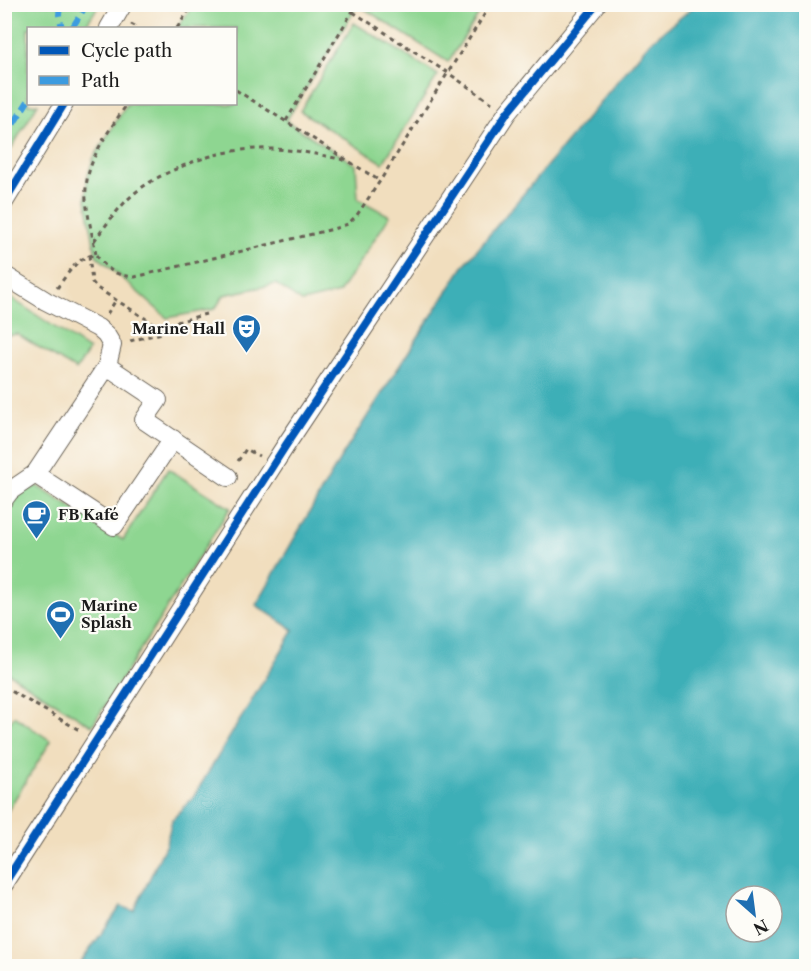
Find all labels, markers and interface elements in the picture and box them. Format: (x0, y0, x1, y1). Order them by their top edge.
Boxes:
legend (27, 27, 237, 105)
text: Cycle path (81, 40, 172, 62)
text: Path (81, 70, 120, 92)
theatre icon: Marine Hall (230, 312, 262, 354)
place label: Marine Hall (132, 319, 225, 338)
cafe icon: FB Kafé (21, 498, 53, 540)
place label: FB Kafé (58, 505, 119, 524)
place label: Marine Splash (81, 596, 137, 632)
sports icon: Marine Splash (44, 598, 76, 640)
north arrow (724, 884, 784, 944)
text: N (750, 915, 772, 939)

